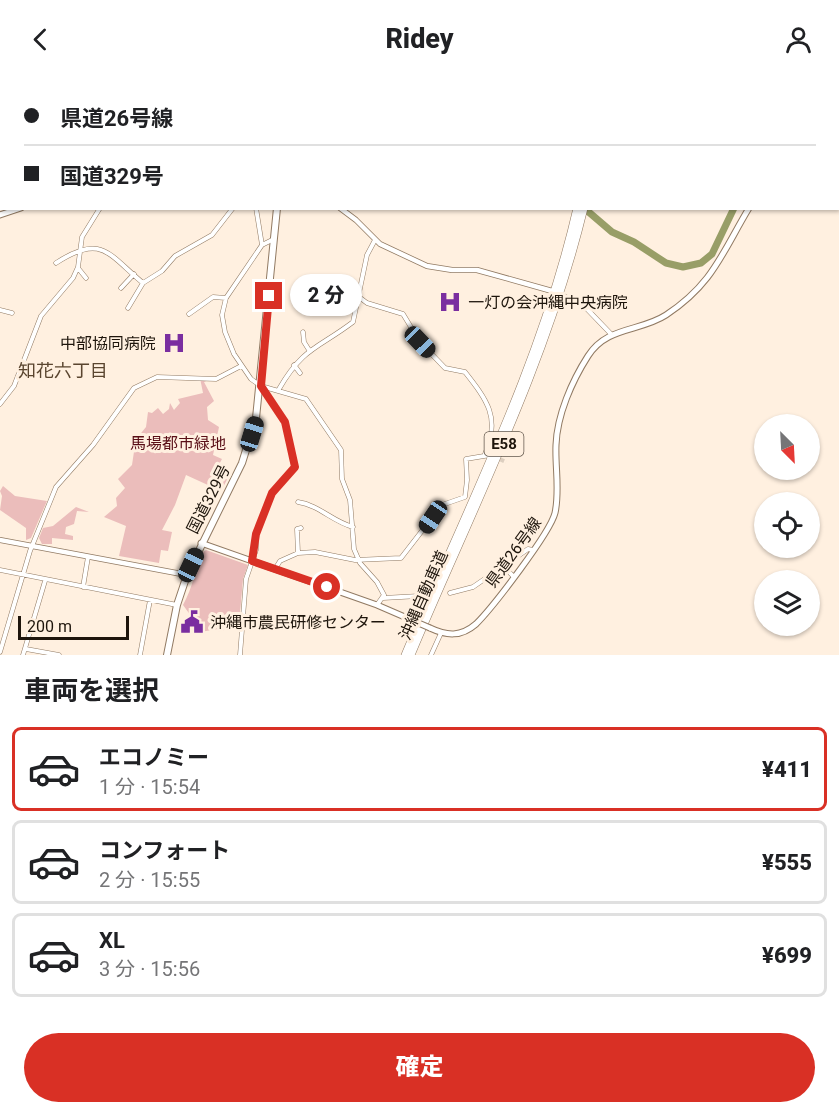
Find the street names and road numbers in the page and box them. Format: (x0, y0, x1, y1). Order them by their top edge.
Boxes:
road number: E58 (484, 432, 524, 456)
street label: 国道329号 (183, 462, 234, 537)
street label: 県道26号線 (482, 514, 545, 591)
street label: 沖縄自動車道 (395, 547, 452, 643)

